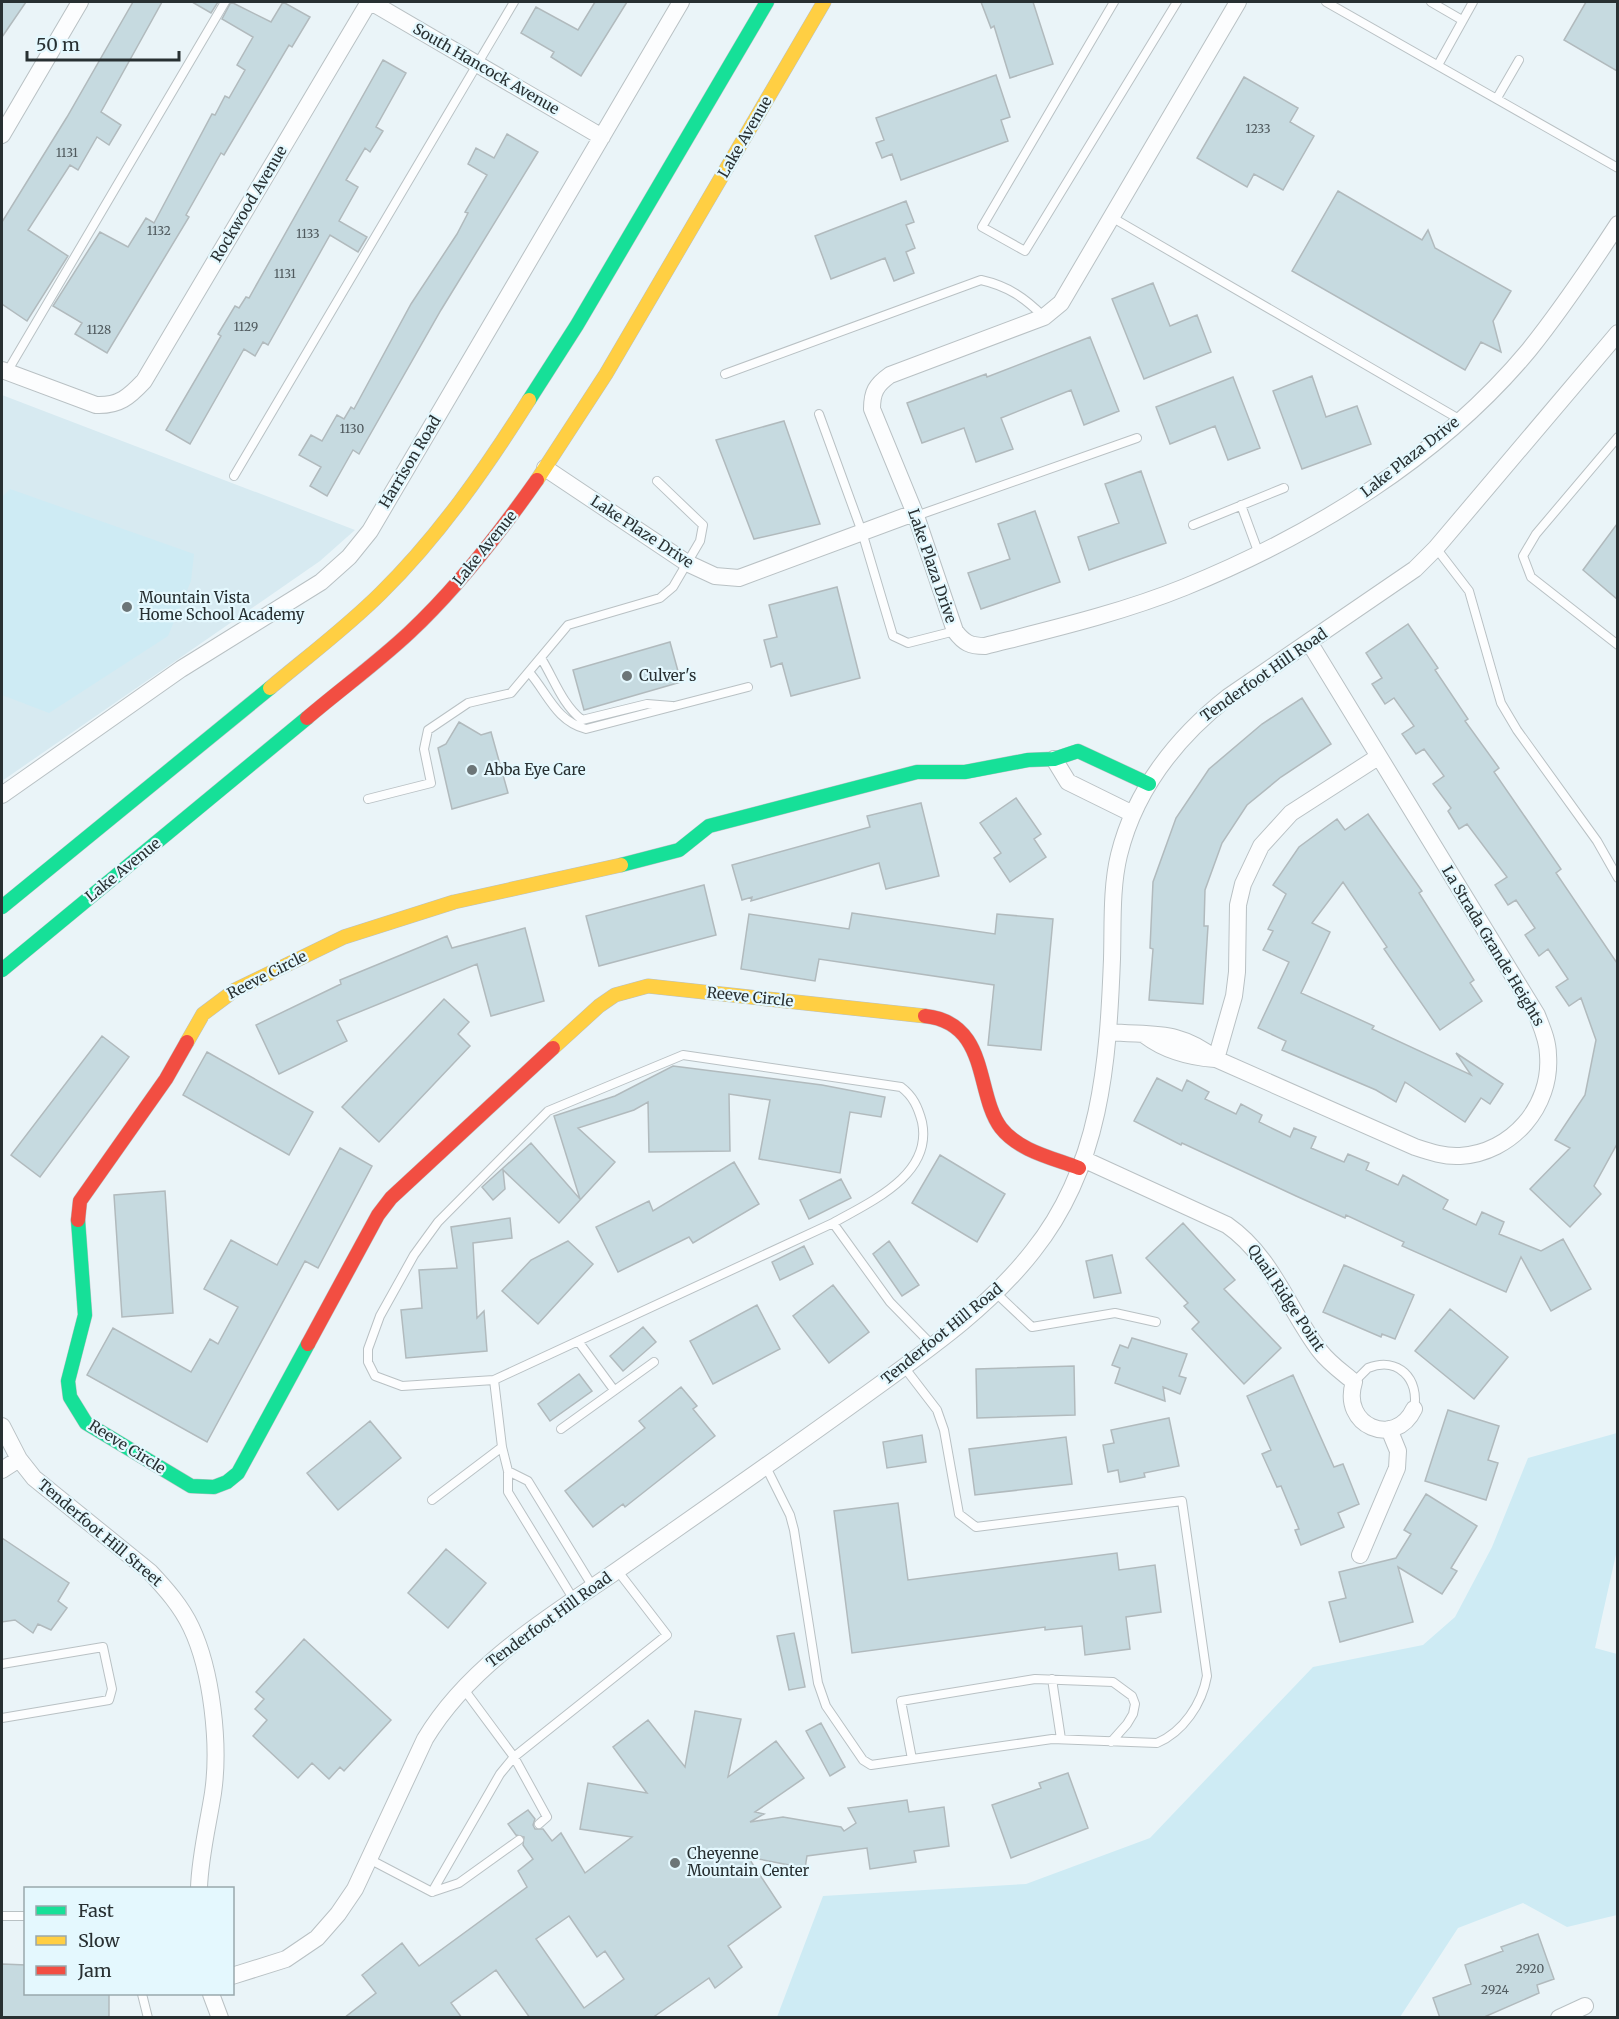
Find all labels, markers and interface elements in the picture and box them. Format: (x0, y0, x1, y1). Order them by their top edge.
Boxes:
street label: South Hancock Avenue (410, 19, 563, 118)
scale bar (27, 24, 178, 62)
text: 50 m (36, 33, 80, 56)
street label: Lake Avenue (714, 92, 776, 181)
house number: 1233 (1245, 121, 1271, 136)
street label: Rockwood Avenue (206, 142, 291, 265)
house number: 1131 (56, 145, 79, 160)
house number: 1132 (147, 223, 171, 238)
house number: 1133 (296, 226, 320, 241)
house number: 1131 (274, 266, 297, 281)
house number: 1129 (234, 319, 258, 334)
house number: 1128 (87, 322, 111, 337)
street label: Harrison Road (375, 412, 445, 511)
street label: Lake Plaza Drive (1357, 412, 1463, 501)
house number: 1130 (340, 421, 365, 436)
street label: Lake Plaze Drive (587, 491, 697, 572)
street label: Lake Avenue (449, 506, 521, 589)
street label: Lake Plaza Drive (904, 506, 961, 626)
place label: Mountain Vista Home School Academy (139, 588, 305, 624)
marker: Mountain Vista Home School Academy (120, 600, 134, 614)
street label: Tenderfoot Hill Road (1197, 624, 1331, 725)
place label: Culver's (639, 666, 696, 685)
marker: Culver's (620, 669, 634, 683)
place label: Abba Eye Care (483, 760, 586, 779)
marker: Abba Eye Care (465, 763, 479, 777)
street label: Lake Avenue (81, 833, 164, 906)
street label: La Strada Grande Heights (1438, 862, 1549, 1029)
street label: Reeve Circle (224, 946, 310, 1003)
street label: Reeve Circle (706, 983, 794, 1011)
street label: Quail Ridge Point (1244, 1241, 1329, 1355)
street label: Tenderfoot Hill Road (877, 1279, 1006, 1388)
street label: Reeve Circle (85, 1415, 169, 1478)
street label: Tenderfoot Hill Street (34, 1475, 167, 1590)
street label: Tenderfoot Hill Road (482, 1568, 615, 1671)
place label: Cheyenne Mountain Center (687, 1844, 809, 1880)
marker: Cheyenne Mountain Center (668, 1856, 682, 1870)
legend (24, 1887, 234, 1995)
text: Fast (78, 1899, 114, 1922)
text: Slow (78, 1929, 121, 1952)
text: Jam (77, 1959, 112, 1982)
house number: 2920 (1516, 1961, 1544, 1976)
house number: 2924 (1481, 1982, 1510, 1997)

